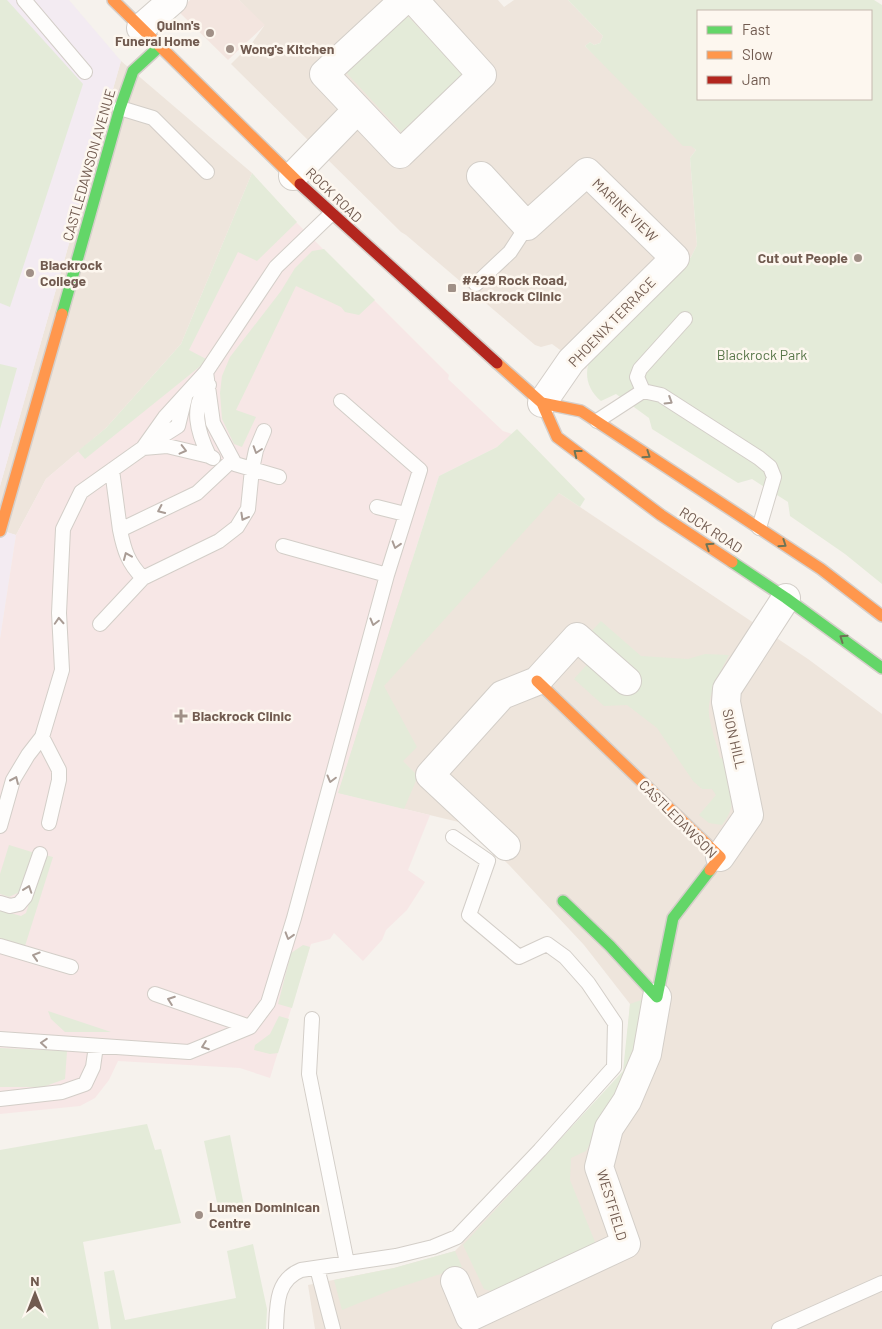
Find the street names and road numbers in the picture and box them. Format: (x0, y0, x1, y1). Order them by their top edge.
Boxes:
street label: CASTLEDAWSON AVENUE (59, 87, 118, 243)
street label: ROCK ROAD (303, 164, 366, 226)
street label: MARINE VIEW (589, 174, 661, 245)
street label: PHOENIX TERRACE (564, 273, 659, 370)
street label: ROCK ROAD (677, 503, 746, 556)
street label: SION HILL (719, 707, 750, 771)
street label: CASTLEDAWSON (636, 776, 721, 861)
street label: WESTFIELD (594, 1167, 631, 1242)

